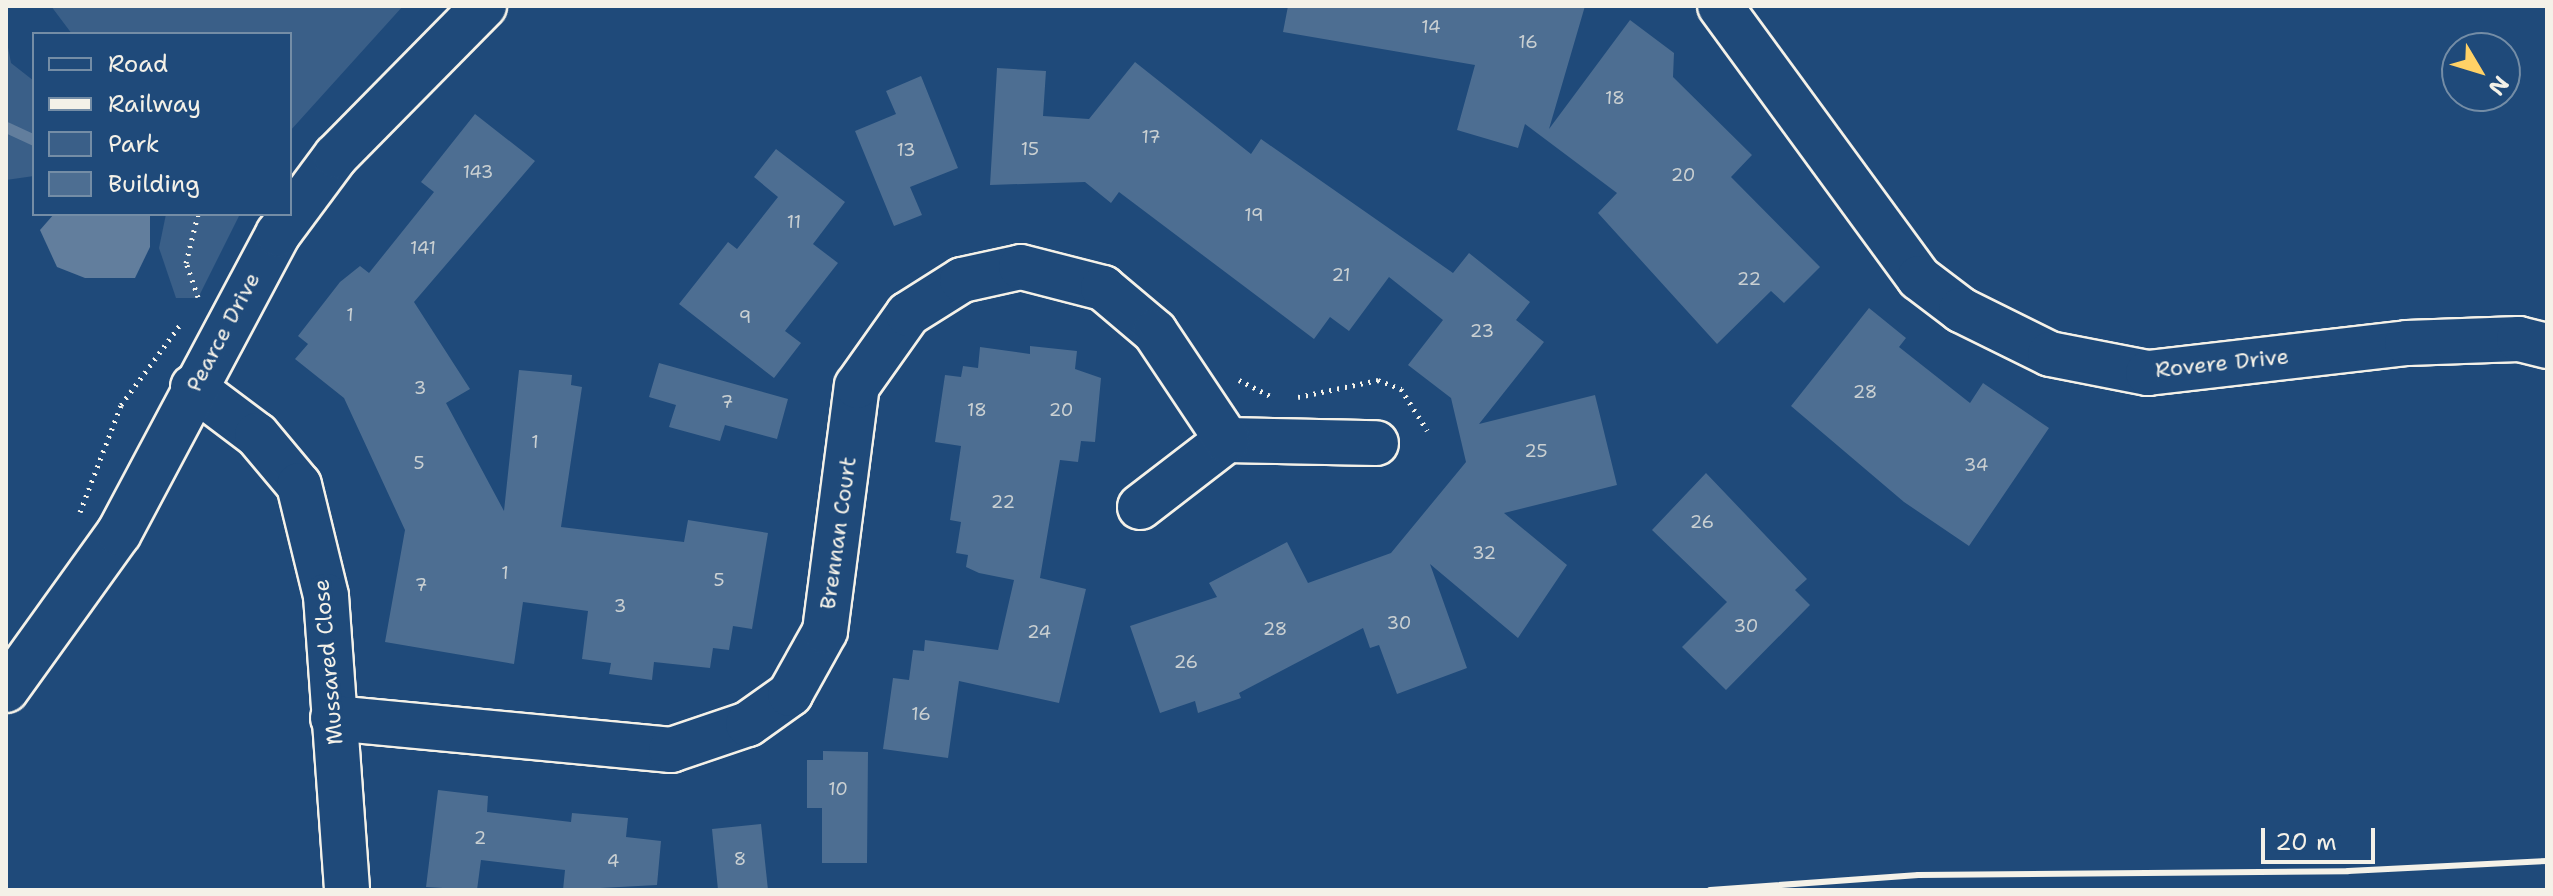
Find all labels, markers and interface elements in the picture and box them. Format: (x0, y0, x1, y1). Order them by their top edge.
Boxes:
house number: 14 (1421, 16, 1441, 38)
house number: 16 (1518, 31, 1538, 53)
legend (32, 32, 292, 216)
north arrow (2441, 32, 2521, 112)
text: Road (108, 48, 168, 80)
text: N (2482, 70, 2516, 102)
house number: 18 (1605, 87, 1625, 109)
text: Railway (108, 88, 201, 120)
house number: 17 (1141, 126, 1161, 148)
text: Park (108, 128, 160, 160)
house number: 15 (1021, 138, 1039, 160)
house number: 13 (896, 139, 916, 161)
house number: 143 (463, 161, 493, 183)
house number: 20 (1671, 164, 1695, 186)
text: Building (108, 168, 200, 200)
house number: 19 (1244, 204, 1264, 226)
house number: 11 (787, 211, 801, 233)
house number: 141 (410, 237, 436, 259)
house number: 21 (1331, 264, 1351, 286)
street label: Pearce Drive (181, 268, 265, 396)
house number: 22 (1737, 268, 1761, 290)
house number: 1 (346, 304, 354, 326)
house number: 9 (739, 306, 751, 328)
house number: 23 (1470, 320, 1494, 342)
street label: Rovere Drive (2154, 343, 2290, 383)
house number: 3 (414, 377, 426, 399)
house number: 28 (1853, 381, 1877, 403)
house number: 7 (721, 391, 733, 413)
house number: 18 (967, 399, 987, 421)
house number: 20 (1049, 399, 1073, 421)
house number: 1 (531, 431, 539, 453)
house number: 25 (1524, 440, 1548, 462)
house number: 5 (413, 452, 425, 474)
house number: 34 (1964, 454, 1988, 476)
street label: Brennan Court (814, 455, 862, 611)
house number: 22 (991, 491, 1015, 513)
house number: 26 (1690, 511, 1714, 533)
house number: 32 (1472, 542, 1496, 564)
house number: 1 (501, 562, 509, 584)
house number: 5 (713, 569, 725, 591)
house number: 7 (415, 574, 427, 596)
street label: Mussared Close (308, 578, 348, 746)
house number: 3 (614, 595, 626, 617)
house number: 30 (1387, 612, 1411, 634)
house number: 30 (1734, 615, 1758, 637)
house number: 28 (1263, 618, 1287, 640)
house number: 24 (1027, 621, 1051, 643)
house number: 26 (1174, 651, 1198, 673)
house number: 16 (911, 703, 931, 725)
house number: 10 (828, 778, 848, 800)
scale bar (2265, 812, 2379, 862)
text: 20 m (2275, 826, 2337, 858)
house number: 2 (474, 827, 486, 849)
house number: 8 (734, 848, 746, 870)
house number: 4 (607, 850, 619, 872)

